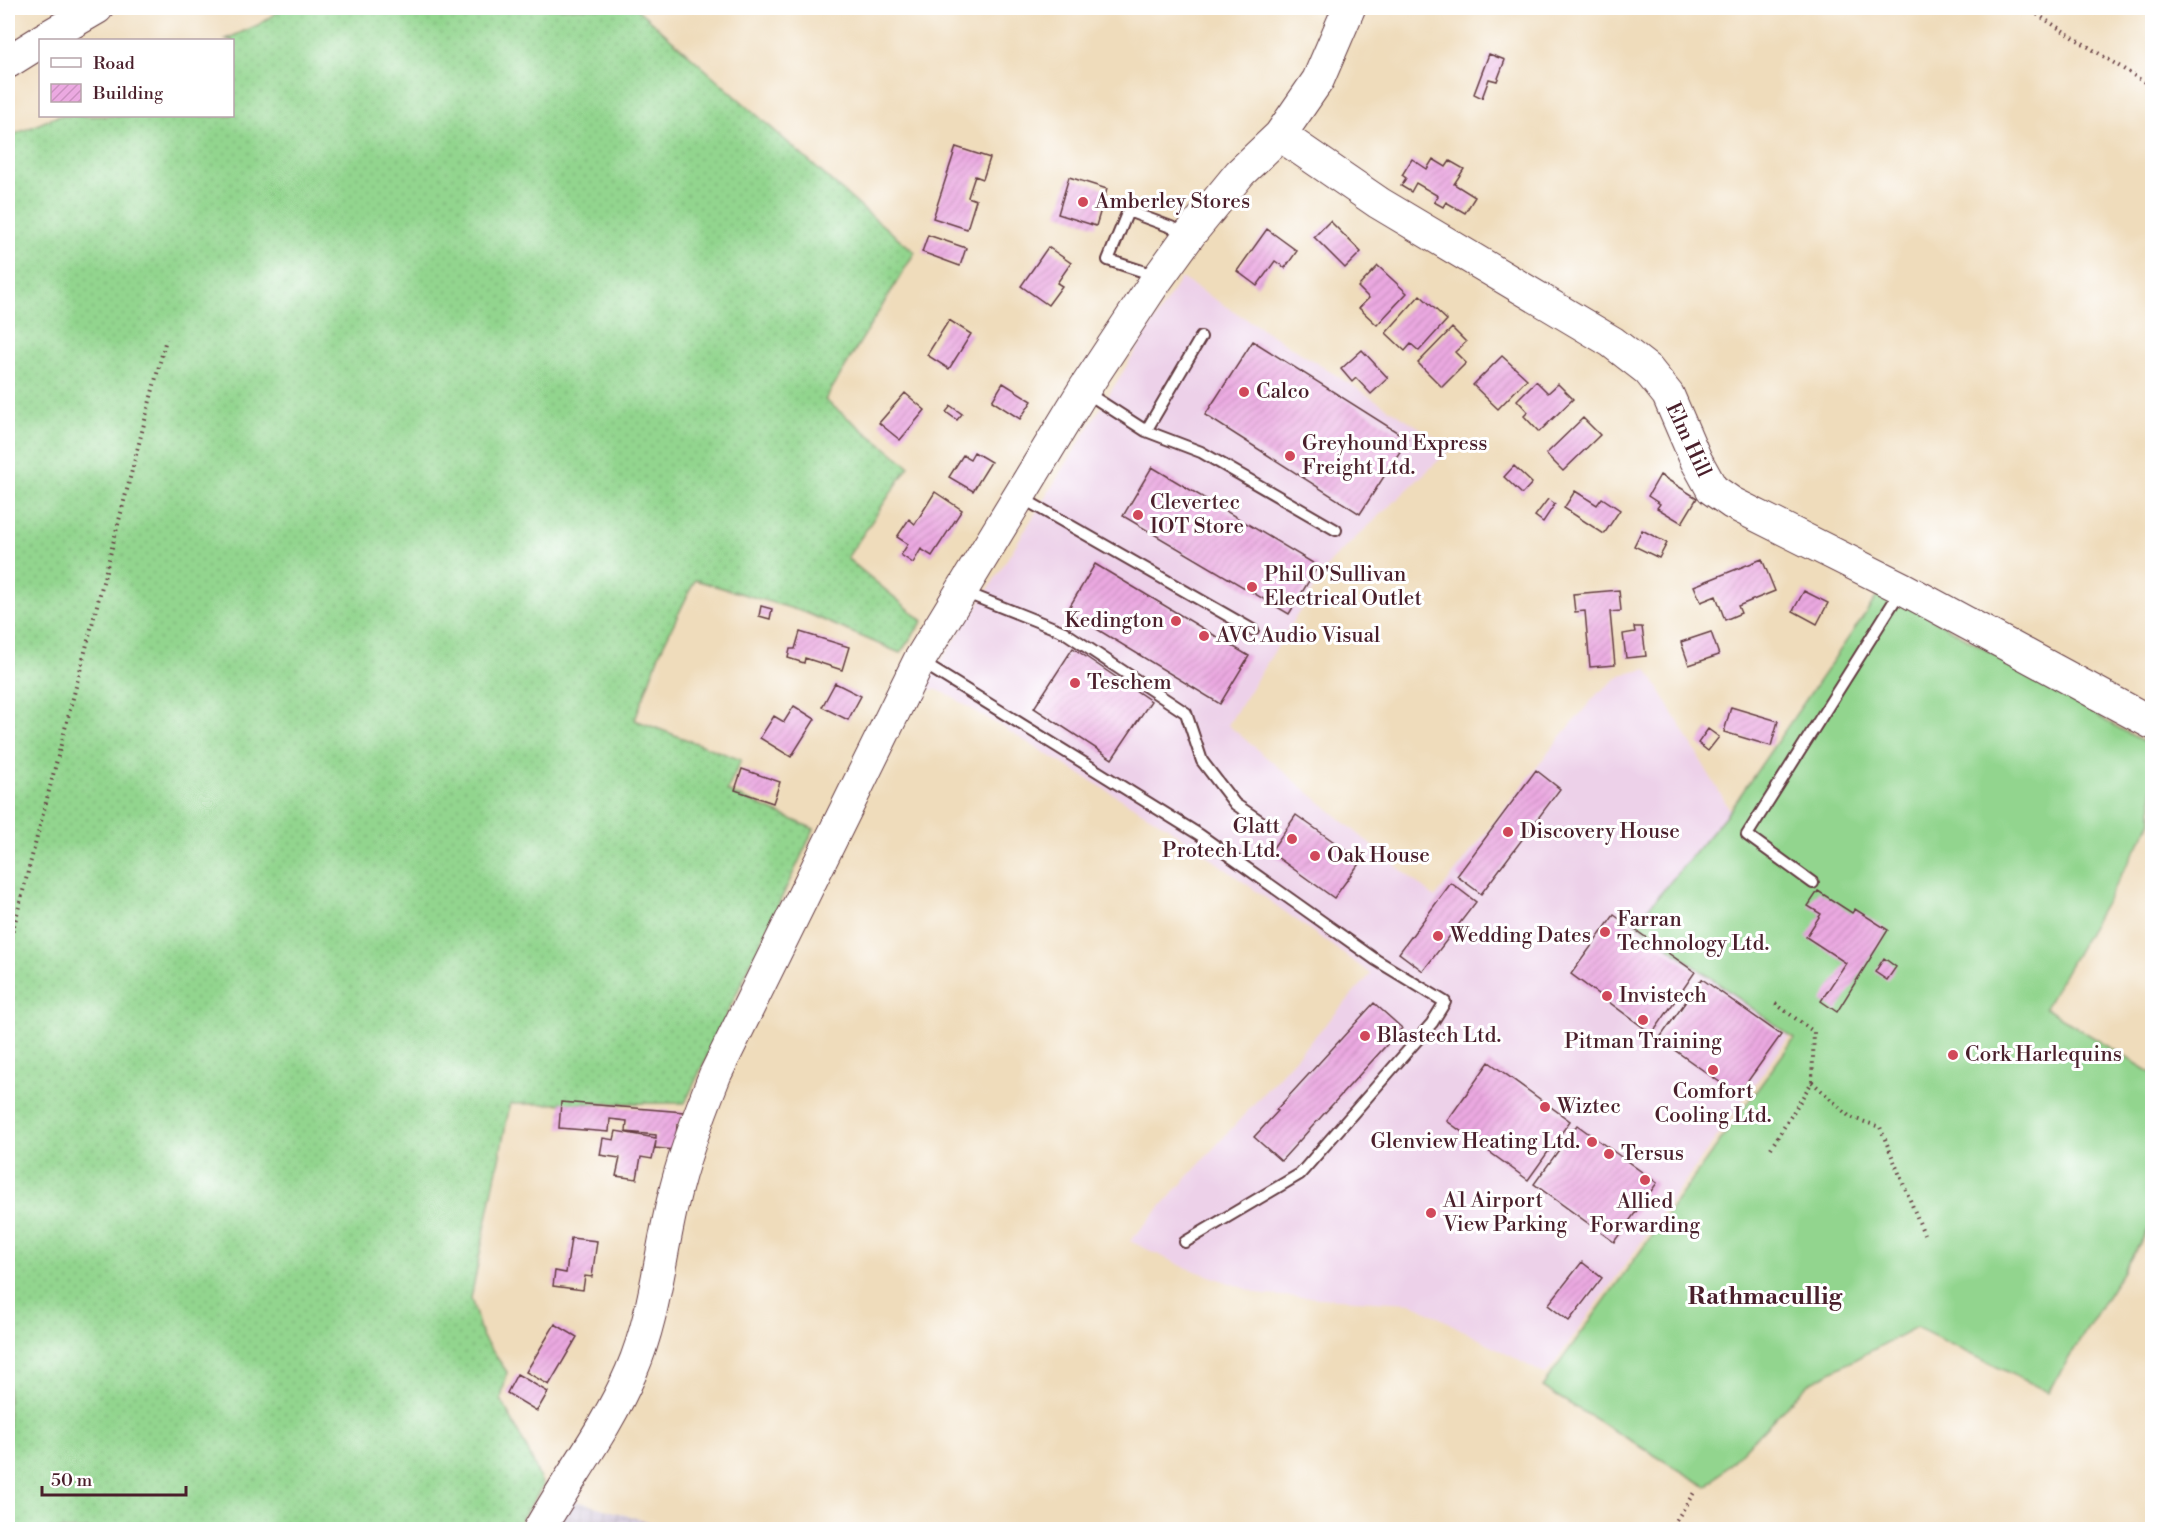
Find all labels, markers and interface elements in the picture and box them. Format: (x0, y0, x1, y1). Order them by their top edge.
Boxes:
legend (39, 39, 234, 117)
text: Road (93, 52, 136, 75)
text: Building (92, 82, 164, 105)
place label: Amberley Stores (1094, 189, 1250, 215)
marker: Amberley Stores (1076, 195, 1090, 209)
place label: Calco (1256, 379, 1310, 405)
marker: Calco (1237, 385, 1251, 399)
street label: Elm Hill (1659, 398, 1717, 482)
place label: Greyhound Express Freight Ltd. (1302, 431, 1487, 481)
marker: Greyhound Express Freight Ltd. (1283, 449, 1297, 463)
place label: Clevertec IOT Store (1150, 490, 1244, 540)
marker: Clevertec IOT Store (1131, 508, 1145, 522)
place label: Phil O'Sullivan Electrical Outlet (1264, 562, 1422, 612)
marker: Phil O'Sullivan Electrical Outlet (1245, 580, 1259, 594)
place label: Kedington (1064, 608, 1164, 634)
marker: Kedington (1169, 614, 1183, 628)
place label: AVC Audio Visual (1215, 623, 1380, 649)
marker: AVC Audio Visual (1197, 629, 1211, 643)
place label: Teschem (1087, 670, 1172, 696)
marker: Teschem (1068, 676, 1082, 690)
place label: Glatt Protech Ltd. (1162, 814, 1281, 864)
place label: Discovery House (1520, 819, 1680, 845)
marker: Discovery House (1501, 825, 1515, 839)
marker: Glatt Protech Ltd. (1285, 832, 1299, 846)
place label: Oak House (1327, 843, 1430, 869)
marker: Oak House (1308, 849, 1322, 863)
place label: Farran Technology Ltd. (1617, 907, 1769, 957)
place label: Wedding Dates (1449, 923, 1591, 949)
marker: Farran Technology Ltd. (1598, 925, 1612, 939)
marker: Wedding Dates (1431, 929, 1445, 943)
place label: Invistech (1619, 983, 1707, 1009)
marker: Invistech (1600, 989, 1614, 1003)
marker: Pitman Training (1636, 1013, 1650, 1027)
place label: Blastech Ltd. (1376, 1023, 1501, 1049)
marker: Blastech Ltd. (1358, 1029, 1372, 1043)
place label: Pitman Training (1564, 1029, 1722, 1055)
place label: Cork Harlequins (1965, 1042, 2122, 1068)
marker: Cork Harlequins (1946, 1048, 1960, 1062)
marker: Comfort Cooling Ltd. (1706, 1063, 1720, 1077)
place label: Comfort Cooling Ltd. (1655, 1079, 1771, 1129)
place label: Wiztec (1556, 1094, 1621, 1120)
marker: Wiztec (1538, 1100, 1552, 1114)
place label: Glenview Heating Ltd. (1370, 1129, 1580, 1155)
marker: Glenview Heating Ltd. (1585, 1135, 1599, 1149)
place label: Tersus (1621, 1141, 1684, 1167)
marker: Tersus (1602, 1147, 1616, 1161)
marker: Allied Forwarding (1638, 1173, 1652, 1187)
place label: A1 Airport View Parking (1442, 1188, 1567, 1238)
place label: Allied Forwarding (1590, 1189, 1700, 1239)
marker: A1 Airport View Parking (1424, 1206, 1438, 1220)
district label: Rathmacullig (1688, 1282, 1844, 1312)
scale bar (42, 1459, 186, 1497)
text: 50 m (51, 1469, 93, 1492)

